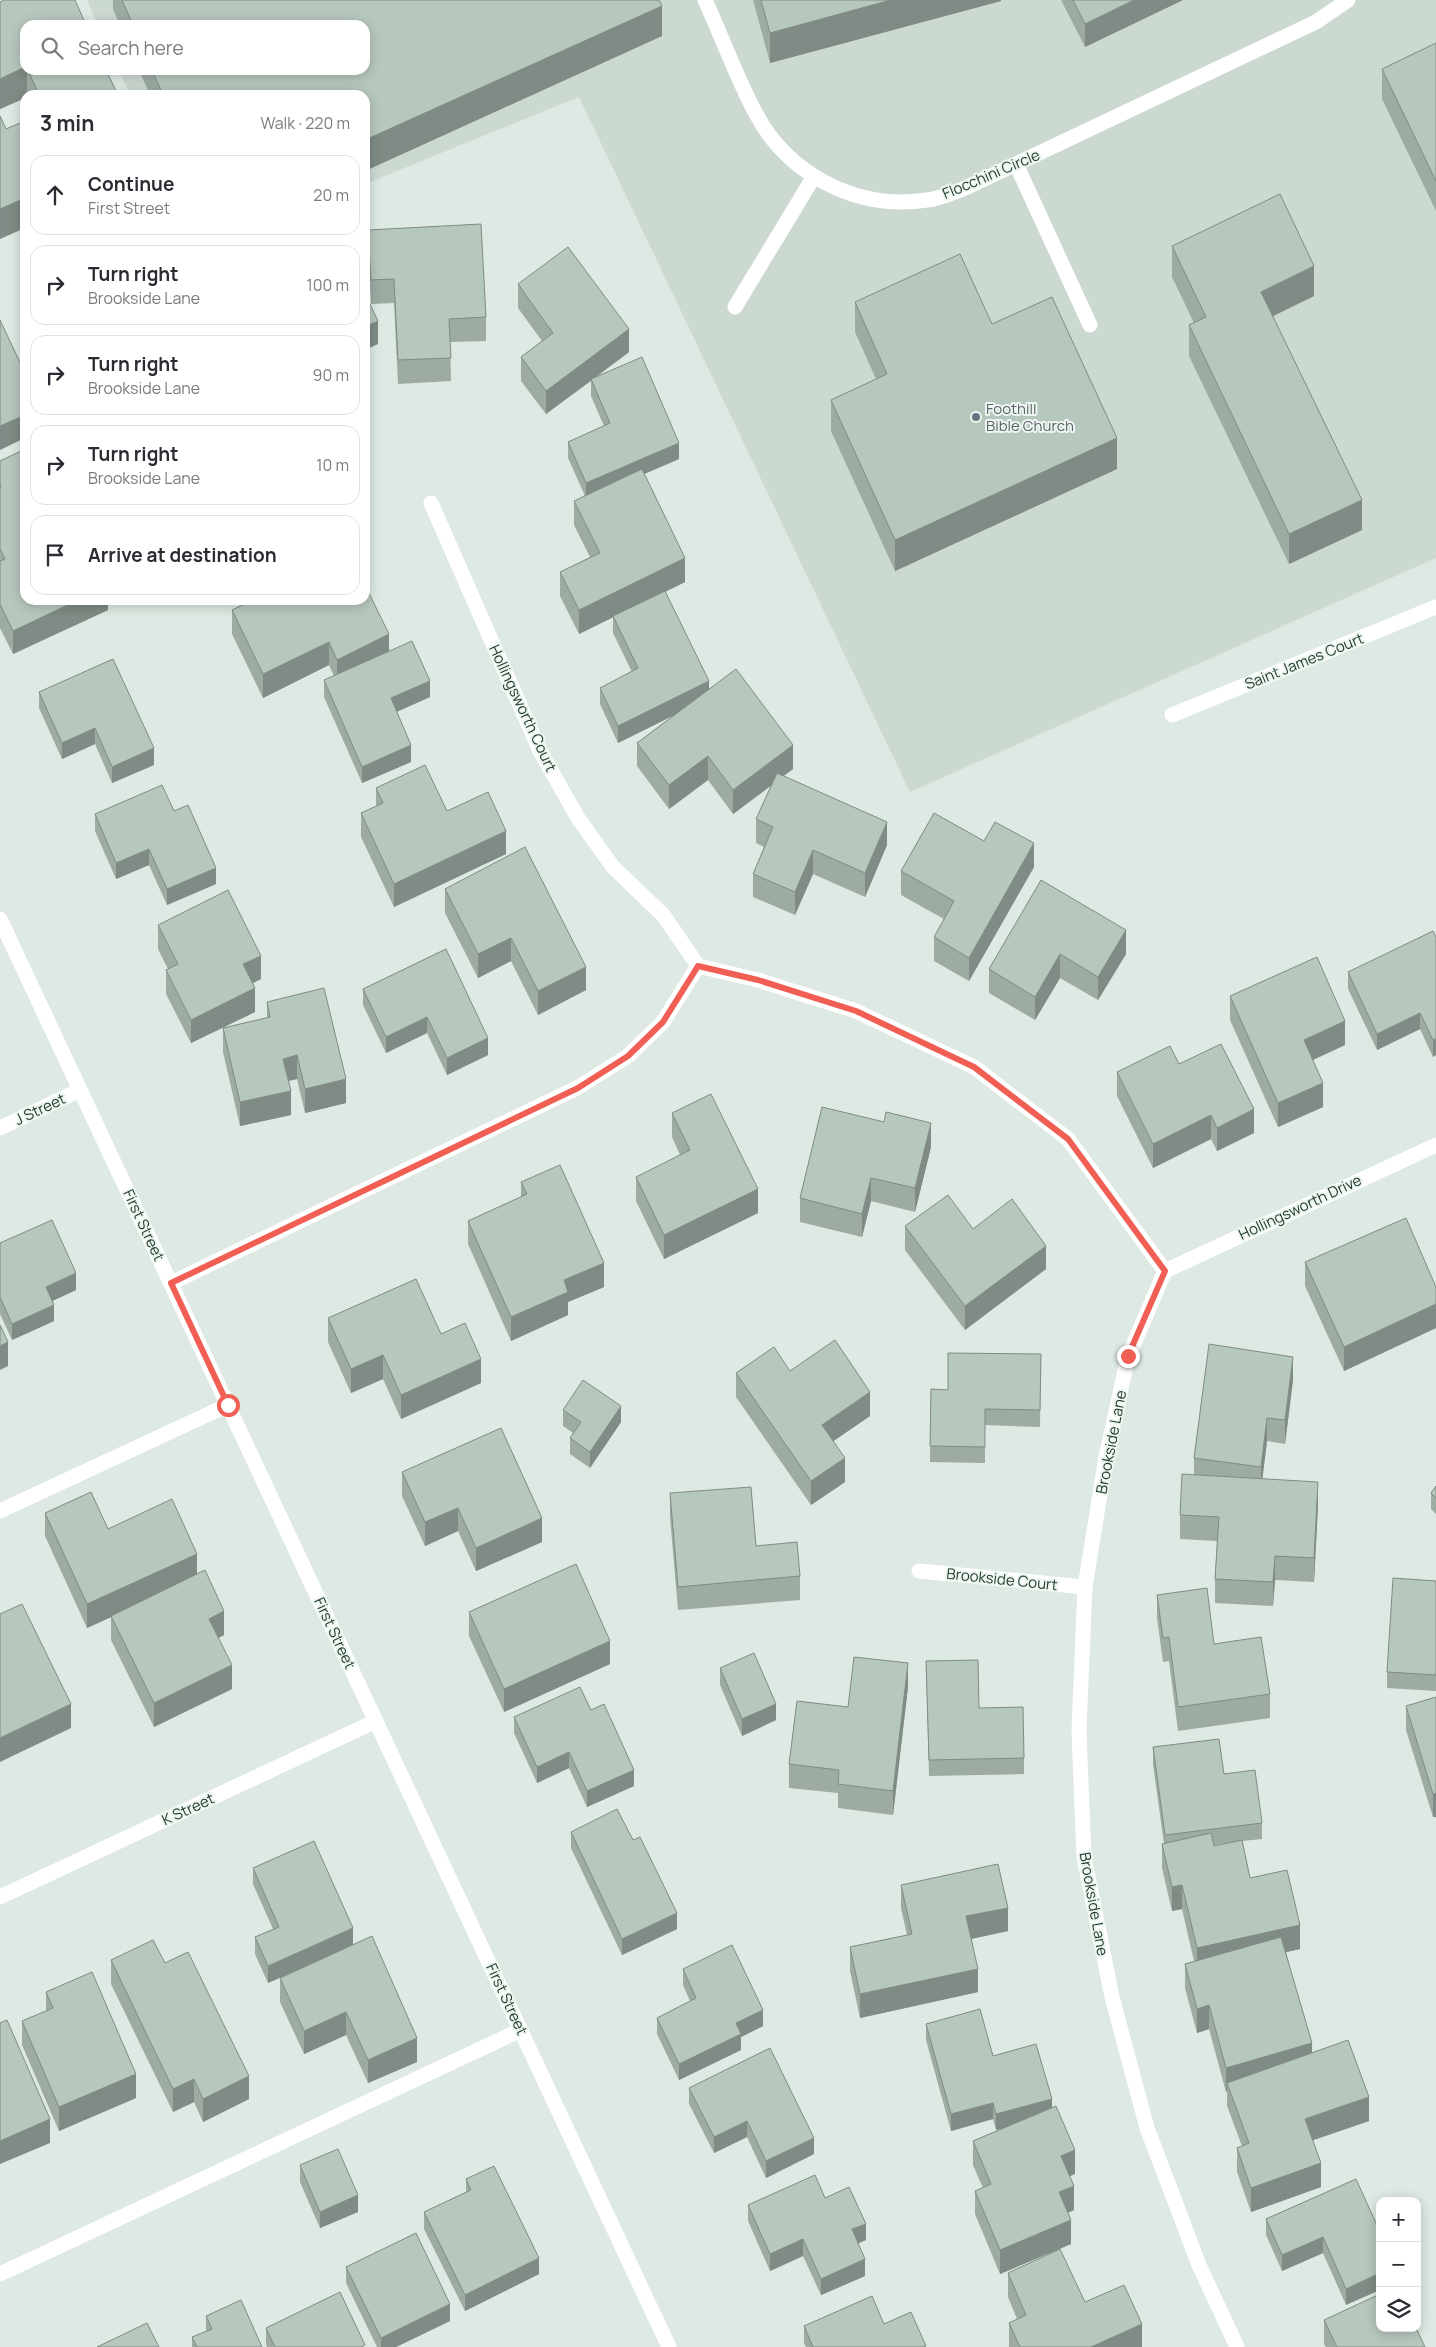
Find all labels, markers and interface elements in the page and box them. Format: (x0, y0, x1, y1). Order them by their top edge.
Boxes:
search box (20, 20, 370, 75)
icon: search (38, 34, 66, 62)
text: Search here (78, 35, 184, 61)
text: 3 min (40, 109, 94, 137)
text: Walk · 220 m (260, 112, 350, 134)
street label: Flocchini Circle (939, 144, 1043, 204)
text: Continue (88, 171, 174, 197)
icon: ahead (41, 181, 69, 209)
text: 20 m (313, 184, 349, 206)
text: First Street (88, 197, 170, 219)
text: Turn right (88, 261, 178, 287)
icon: right (41, 271, 69, 299)
text: 100 m (306, 274, 349, 296)
text: Brookside Lane (88, 287, 200, 309)
text: Turn right (88, 351, 178, 377)
icon: right (41, 361, 69, 389)
text: 90 m (313, 364, 349, 386)
text: Brookside Lane (88, 377, 200, 399)
place label: Foothill Bible Church (986, 398, 1074, 436)
marker: Foothill Bible Church (970, 411, 982, 423)
text: Turn right (88, 441, 178, 467)
icon: right (41, 451, 69, 479)
text: 10 m (316, 454, 349, 476)
text: Brookside Lane (88, 467, 200, 489)
icon: arrive (41, 541, 69, 569)
text: Arrive at destination (88, 542, 277, 568)
street label: Saint James Court (1241, 628, 1367, 694)
street label: Hollingsworth Court (484, 641, 562, 775)
street label: J Street (11, 1088, 69, 1130)
street label: Hollingsworth Drive (1235, 1169, 1365, 1245)
street label: First Street (118, 1186, 170, 1264)
route end (1117, 1345, 1140, 1368)
street label: Brookside Lane (1091, 1388, 1131, 1496)
route start (217, 1394, 240, 1417)
street label: Brookside Court (945, 1563, 1059, 1595)
street label: First Street (309, 1594, 361, 1672)
street label: K Street (158, 1788, 218, 1830)
street label: Brookside Lane (1075, 1850, 1114, 1958)
street label: First Street (481, 1960, 533, 2038)
map controls (1376, 2197, 1421, 2332)
button: + (1376, 2197, 1421, 2242)
button: − (1376, 2242, 1421, 2287)
button: layers (1376, 2287, 1421, 2332)

